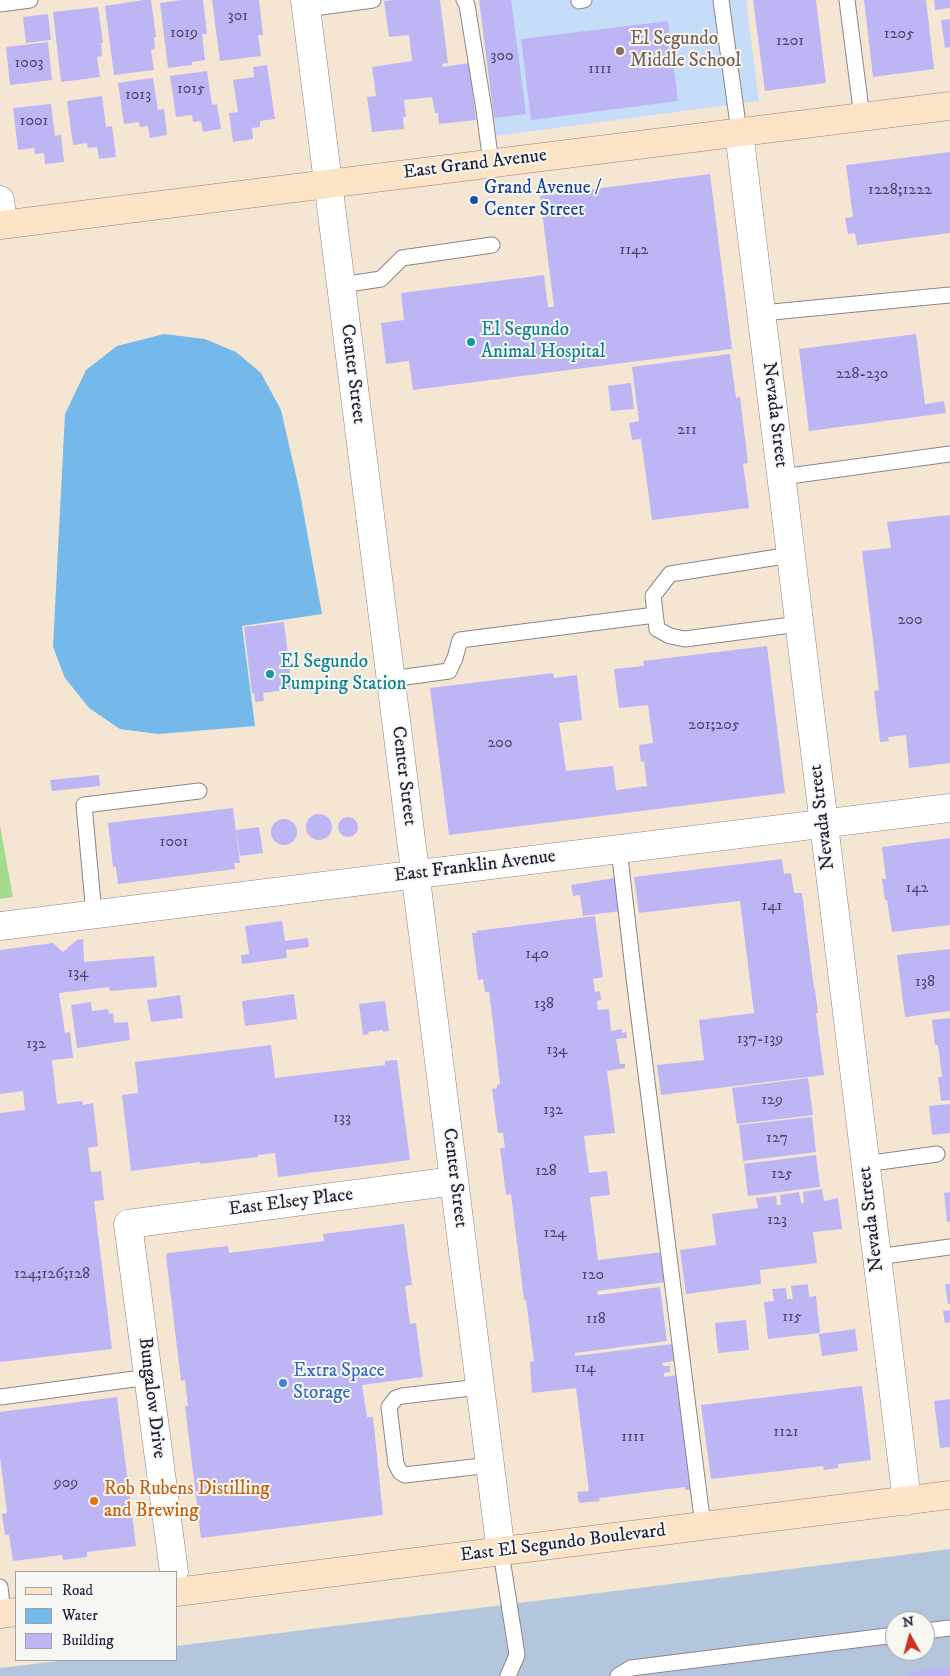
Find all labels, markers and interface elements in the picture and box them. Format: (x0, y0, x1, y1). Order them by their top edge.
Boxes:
house number: 301 (228, 7, 248, 27)
house number: 1019 (170, 24, 198, 44)
house number: 1205 (884, 25, 914, 45)
place label: El Segundo Middle School (630, 29, 741, 73)
house number: 1201 (776, 32, 804, 52)
marker: El Segundo Middle School (614, 45, 626, 57)
house number: 300 (490, 47, 514, 67)
house number: 1003 (14, 54, 44, 74)
house number: 1111 (588, 60, 612, 80)
house number: 1015 (177, 80, 205, 100)
house number: 1013 (125, 86, 151, 106)
house number: 1001 (20, 112, 48, 132)
street label: East Grand Avenue (402, 145, 548, 185)
place label: Grand Avenue / Center Street (484, 178, 600, 222)
house number: 1228;1222 (868, 181, 932, 201)
marker: Grand Avenue / Center Street (468, 194, 480, 206)
house number: 1142 (620, 241, 648, 261)
place label: El Segundo Animal Hospital (481, 320, 606, 364)
street label: Center Street (335, 323, 369, 425)
marker: El Segundo Animal Hospital (465, 336, 477, 348)
street label: Nevada Street (756, 361, 792, 469)
house number: 228-230 (836, 365, 888, 385)
house number: 211 (677, 421, 697, 441)
house number: 200 (897, 611, 923, 631)
place label: El Segundo Pumping Station (280, 652, 406, 696)
marker: El Segundo Pumping Station (264, 668, 276, 680)
house number: 201;205 (688, 716, 740, 736)
street label: Center Street (386, 725, 420, 827)
house number: 200 (487, 734, 513, 754)
street label: Nevada Street (805, 763, 841, 871)
house number: 1001 (160, 833, 188, 853)
street label: East Franklin Avenue (393, 846, 557, 888)
house number: 142 (906, 879, 928, 899)
house number: 141 (762, 897, 782, 917)
house number: 140 (525, 945, 549, 965)
house number: 134 (67, 964, 89, 984)
house number: 138 (915, 973, 935, 993)
house number: 138 (534, 995, 554, 1015)
house number: 137-139 (737, 1030, 783, 1050)
house number: 132 (26, 1035, 46, 1055)
house number: 134 (546, 1041, 568, 1061)
house number: 129 (761, 1091, 783, 1111)
house number: 132 (543, 1101, 563, 1121)
house number: 133 (333, 1109, 351, 1129)
street label: Center Street (437, 1127, 471, 1229)
house number: 127 (766, 1129, 788, 1149)
house number: 128 (535, 1162, 557, 1182)
house number: 125 (771, 1165, 793, 1185)
street label: Nevada Street (854, 1165, 890, 1273)
street label: East Elsey Place (227, 1184, 355, 1222)
house number: 123 (767, 1211, 787, 1231)
house number: 124 (544, 1224, 566, 1244)
house number: 124;126;128 (14, 1265, 90, 1285)
house number: 120 (582, 1266, 604, 1286)
house number: 115 (782, 1308, 802, 1328)
house number: 118 (586, 1310, 606, 1330)
street label: Bungalow Drive (132, 1336, 170, 1460)
house number: 114 (575, 1359, 595, 1379)
place label: Extra Space Storage (293, 1361, 385, 1405)
marker: Extra Space Storage (277, 1377, 289, 1389)
house number: 1121 (773, 1423, 799, 1443)
house number: 1111 (621, 1428, 645, 1448)
house number: 909 (54, 1474, 78, 1494)
place label: Rob Rubens Distilling and Brewing (104, 1479, 270, 1523)
marker: Rob Rubens Distilling and Brewing (88, 1495, 100, 1507)
street label: East El Segundo Boulevard (459, 1520, 667, 1568)
legend (15, 1571, 178, 1661)
text: Road (62, 1581, 93, 1600)
text: Water (62, 1606, 98, 1625)
north arrow (885, 1611, 935, 1661)
text: N (901, 1612, 915, 1632)
text: Building (62, 1631, 114, 1650)

